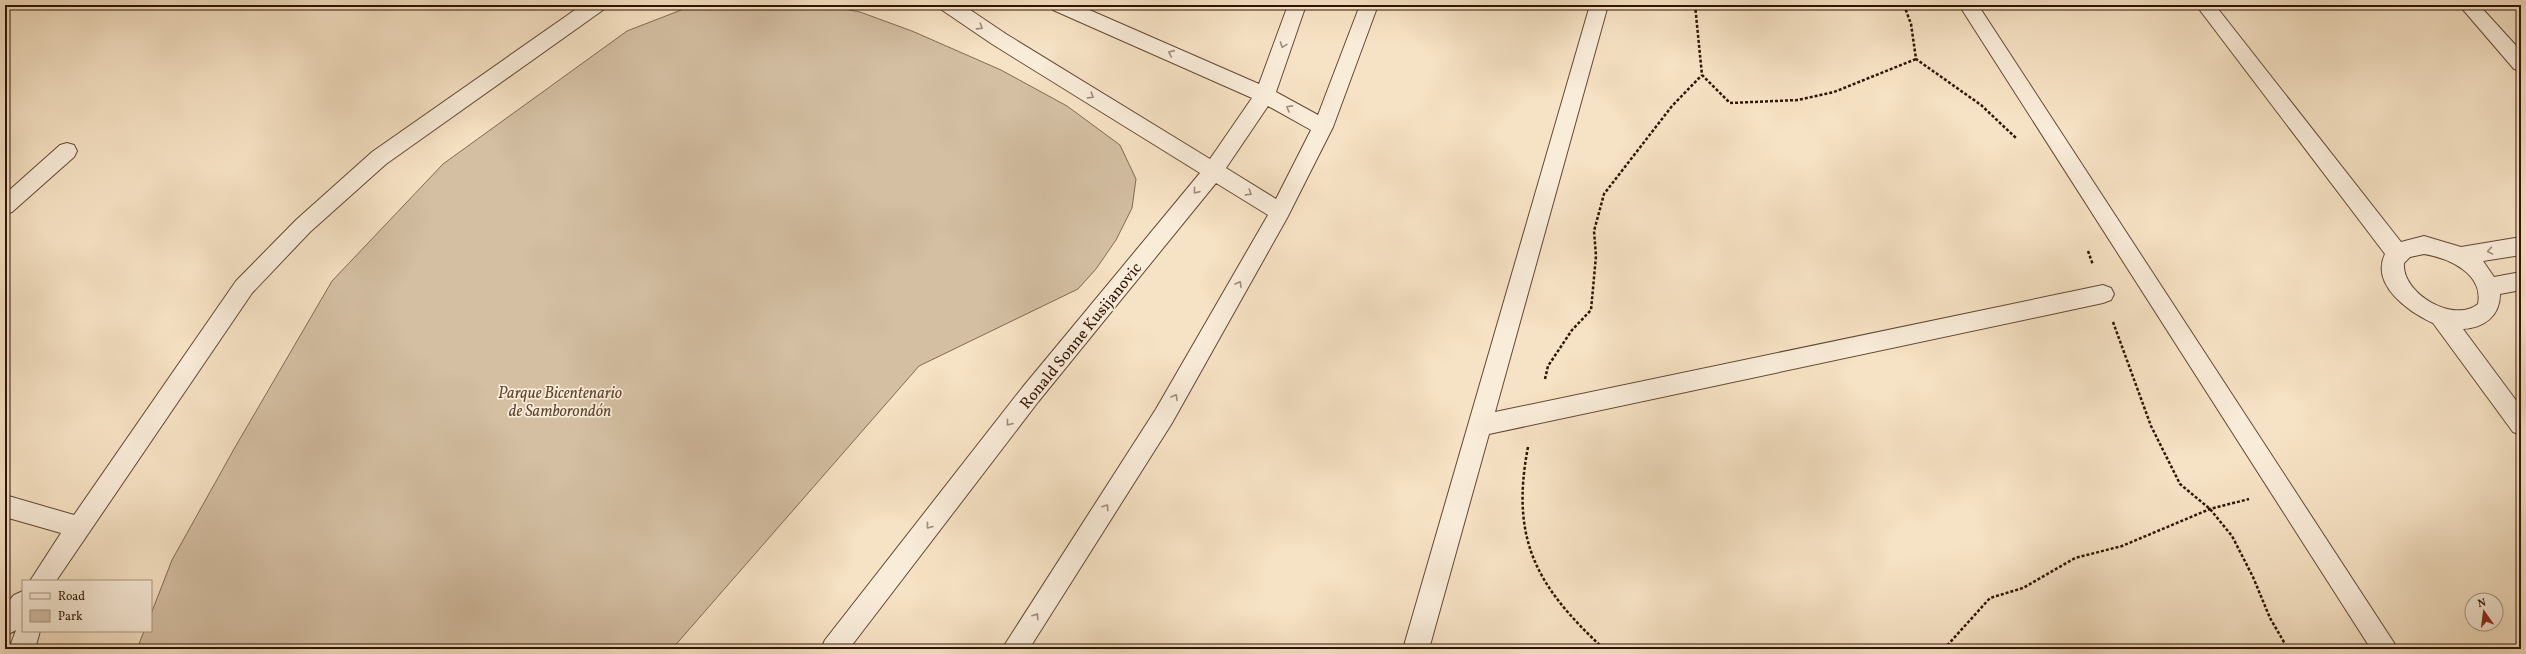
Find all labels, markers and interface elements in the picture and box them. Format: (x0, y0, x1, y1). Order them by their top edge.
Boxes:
one-way arrow (976, 23, 983, 30)
one-way arrow (1279, 41, 1288, 48)
one-way arrow (1167, 50, 1174, 58)
one-way arrow (1087, 91, 1094, 99)
one-way arrow (1285, 105, 1293, 112)
one-way arrow (1194, 187, 1201, 194)
one-way arrow (1245, 189, 1252, 196)
one-way arrow (2487, 246, 2493, 255)
street label: Ronald Sonne Kusijanovic (1015, 258, 1148, 414)
one-way arrow (1235, 281, 1242, 288)
park label: Parque Bicentenario de Samborondón (498, 383, 623, 423)
one-way arrow (1171, 394, 1178, 401)
one-way arrow (1006, 419, 1013, 426)
one-way arrow (1101, 504, 1109, 511)
one-way arrow (927, 522, 934, 529)
legend (22, 580, 152, 632)
text: Road (58, 589, 85, 605)
north arrow (2464, 592, 2504, 632)
text: N (2476, 596, 2488, 612)
text: Park (58, 609, 83, 625)
one-way arrow (1031, 613, 1039, 620)

